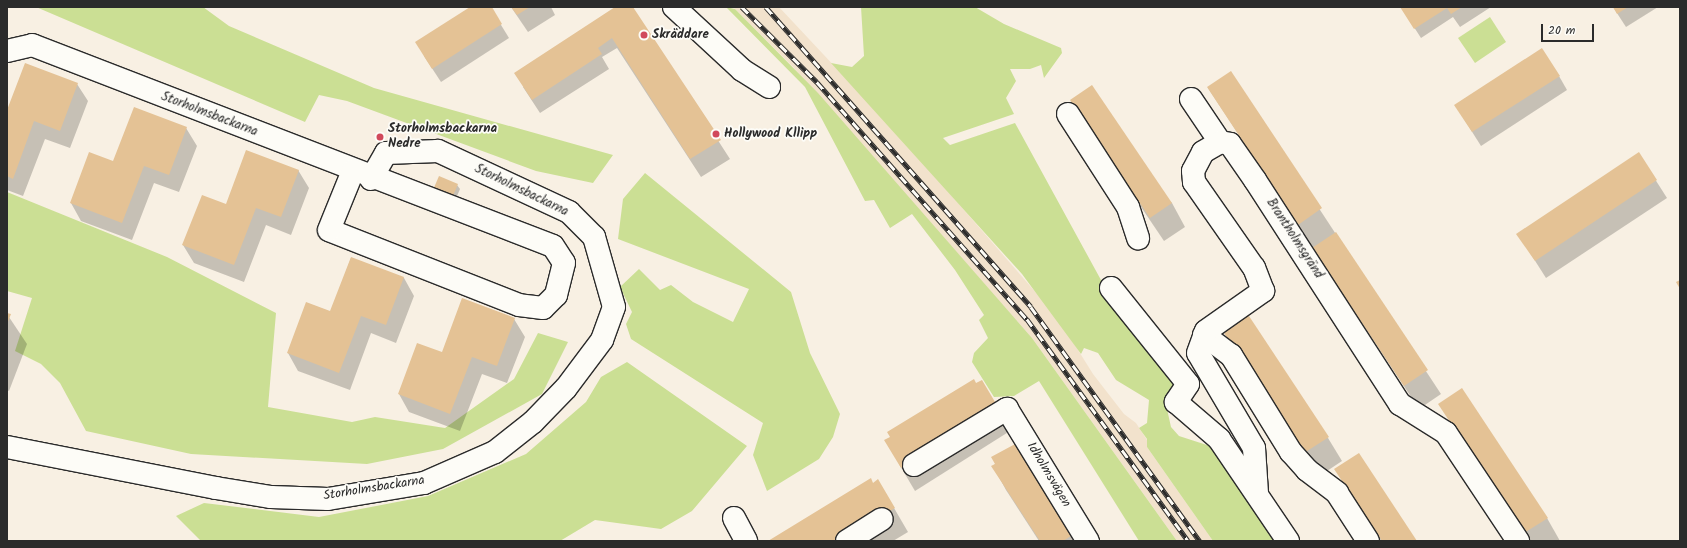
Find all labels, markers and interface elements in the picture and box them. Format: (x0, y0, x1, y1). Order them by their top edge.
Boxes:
scale bar (1543, 16, 1596, 42)
text: 20 m (1548, 21, 1575, 40)
place label: Skräddare (652, 27, 709, 43)
marker: Skräddare (639, 30, 649, 40)
street label: Storholmsbackarna (158, 89, 260, 141)
place label: Storholmsbackarna Nedre (388, 122, 497, 153)
place label: Hollywood Kllipp (724, 126, 817, 142)
marker: Hollywood Kllipp (711, 129, 721, 139)
marker: Storholmsbackarna Nedre (375, 132, 385, 142)
street label: Storholmsbackarna (472, 162, 570, 220)
street label: Brantholmsgränd (1262, 196, 1326, 282)
street label: Idholmsvägen (1023, 440, 1073, 510)
street label: Storholmsbackarna (322, 473, 426, 505)

